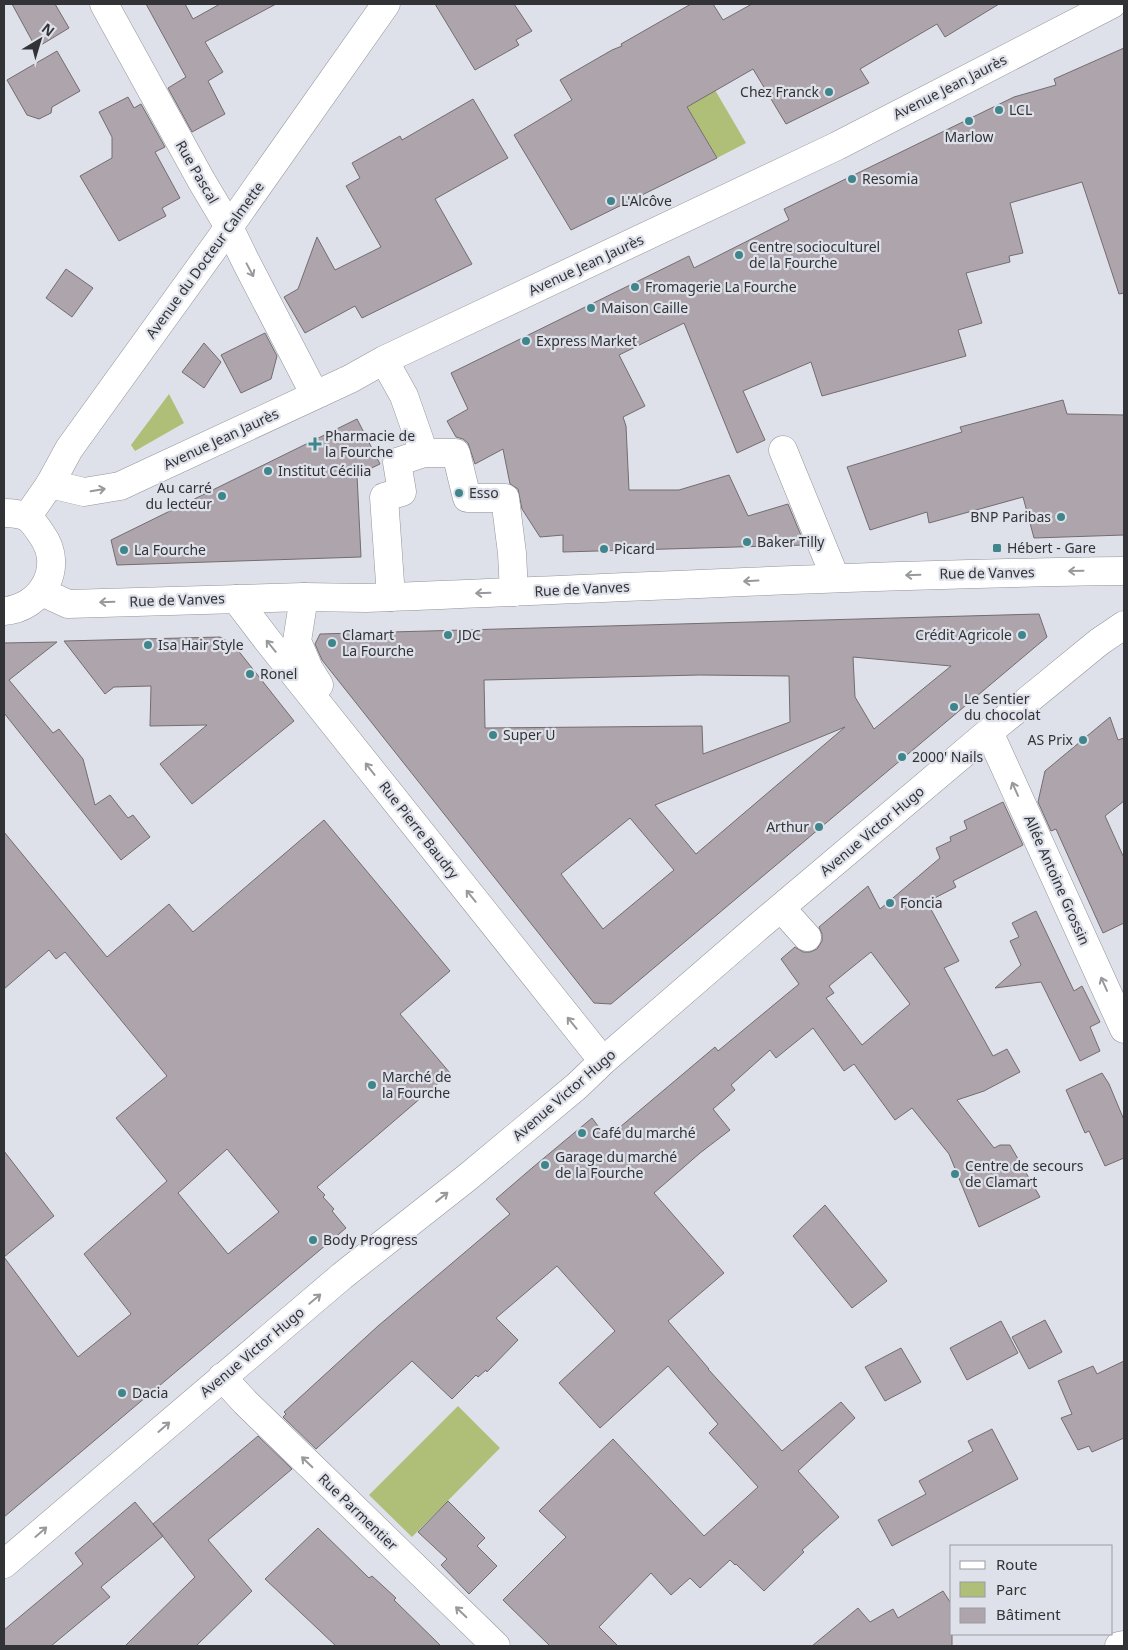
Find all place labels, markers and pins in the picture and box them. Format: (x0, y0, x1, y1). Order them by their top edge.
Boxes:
place label: Chez Franck (740, 82, 820, 101)
marker: Chez Franck (823, 86, 835, 98)
place label: LCL (1009, 100, 1032, 119)
marker: LCL (993, 104, 1005, 116)
marker: Marlow (963, 115, 975, 127)
place label: Marlow (944, 127, 994, 146)
place label: Resomia (862, 169, 918, 188)
marker: Resomia (846, 173, 858, 185)
place label: L'Alcôve (621, 191, 672, 210)
marker: L'Alcôve (605, 195, 617, 207)
place label: Centre socioculturel de la Fourche (749, 237, 880, 272)
marker: Centre socioculturel de la Fourche (733, 249, 745, 261)
place label: Fromagerie La Fourche (645, 277, 797, 296)
marker: Fromagerie La Fourche (629, 281, 641, 293)
place label: Maison Caille (601, 298, 688, 317)
marker: Maison Caille (585, 302, 597, 314)
place label: Express Market (536, 331, 637, 350)
marker: Express Market (520, 335, 532, 347)
place label: Pharmacie de la Fourche (325, 426, 415, 461)
marker: Pharmacie de la Fourche (309, 438, 321, 450)
place label: Institut Cécilia (278, 461, 371, 480)
marker: Institut Cécilia (262, 465, 274, 477)
place label: Au carré du lecteur (145, 478, 212, 513)
place label: Esso (469, 483, 499, 502)
marker: Esso (453, 487, 465, 499)
marker: Au carré du lecteur (216, 490, 228, 502)
place label: BNP Paribas (970, 507, 1051, 526)
marker: BNP Paribas (1055, 511, 1067, 523)
place label: Baker Tilly (757, 532, 825, 551)
marker: Baker Tilly (741, 536, 753, 548)
place label: Hébert - Gare (1007, 538, 1096, 557)
place label: Picard (614, 539, 655, 558)
place label: La Fourche (134, 540, 206, 559)
marker: Hébert - Gare (991, 542, 1003, 554)
marker: Picard (598, 543, 610, 555)
marker: La Fourche (118, 544, 130, 556)
place label: Clamart La Fourche (342, 625, 414, 660)
place label: JDC (456, 625, 481, 644)
place label: Crédit Agricole (915, 625, 1012, 644)
marker: JDC (442, 629, 454, 641)
marker: Crédit Agricole (1016, 629, 1028, 641)
place label: Isa Hair Style (158, 635, 244, 654)
marker: Clamart La Fourche (326, 637, 338, 649)
marker: Isa Hair Style (142, 639, 154, 651)
place label: Ronel (260, 664, 297, 683)
marker: Ronel (244, 668, 256, 680)
place label: Le Sentier du chocolat (964, 689, 1040, 724)
marker: Le Sentier du chocolat (948, 701, 960, 713)
place label: Super U (503, 725, 556, 744)
marker: Super U (487, 729, 499, 741)
place label: AS Prix (1027, 730, 1074, 749)
marker: AS Prix (1077, 734, 1089, 746)
place label: 2000' Nails (912, 747, 984, 766)
marker: 2000' Nails (896, 751, 908, 763)
place label: Arthur (766, 817, 809, 836)
marker: Arthur (813, 821, 825, 833)
place label: Foncia (900, 893, 943, 912)
marker: Foncia (884, 897, 896, 909)
place label: Marché de la Fourche (382, 1067, 452, 1102)
marker: Marché de la Fourche (366, 1079, 378, 1091)
place label: Café du marché (592, 1123, 696, 1142)
marker: Café du marché (576, 1127, 588, 1139)
place label: Garage du marché de la Fourche (555, 1147, 677, 1182)
place label: Centre de secours de Clamart (965, 1156, 1084, 1191)
marker: Garage du marché de la Fourche (539, 1159, 551, 1171)
marker: Centre de secours de Clamart (949, 1168, 961, 1180)
place label: Body Progress (323, 1230, 418, 1249)
marker: Body Progress (307, 1234, 319, 1246)
place label: Dacia (132, 1383, 168, 1402)
marker: Dacia (116, 1387, 128, 1399)

